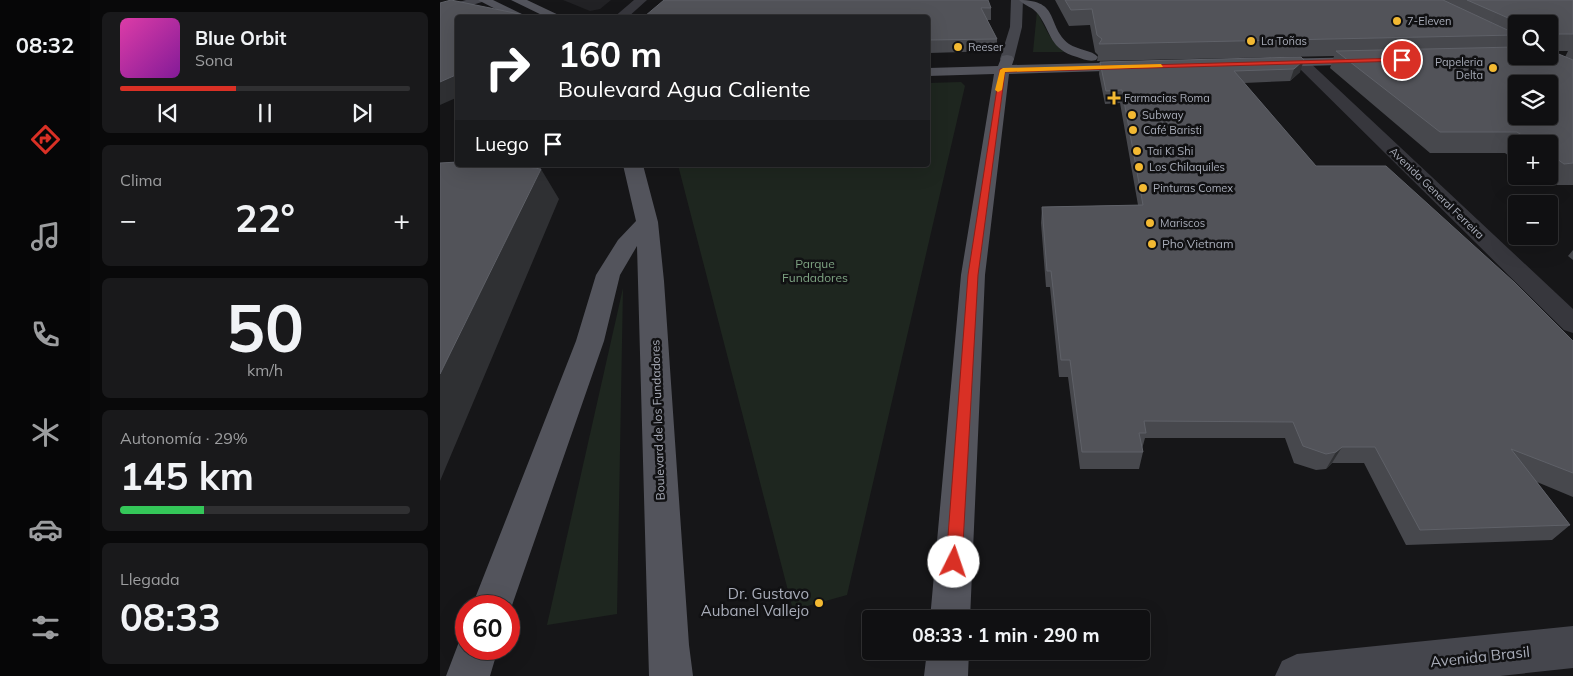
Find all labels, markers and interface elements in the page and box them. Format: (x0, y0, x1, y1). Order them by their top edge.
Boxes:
place label: 7-Eleven (1407, 14, 1452, 28)
marker: 7-Eleven (1391, 15, 1403, 27)
map controls (1508, 15, 1558, 245)
button: search (1508, 15, 1558, 65)
text: Blue Orbit (195, 26, 286, 50)
text: 08:32 (16, 31, 74, 59)
text: 160 m (558, 32, 662, 76)
place label: La Toñas (1261, 34, 1307, 48)
icon: right (475, 35, 540, 100)
marker: La Toñas (1245, 35, 1257, 47)
pin (1381, 39, 1423, 81)
place label: Reeser (968, 40, 1003, 54)
marker: Reeser (952, 41, 964, 53)
icon: arrive (1388, 46, 1416, 74)
text: Sona (195, 50, 233, 70)
place label: Papeleria Delta (1435, 55, 1483, 82)
marker: Papeleria Delta (1487, 62, 1499, 74)
text: Boulevard Agua Caliente (558, 75, 810, 103)
button: layers (1508, 75, 1558, 125)
place label: Farmacias Roma (1124, 91, 1210, 105)
marker: Farmacias Roma (1108, 92, 1120, 104)
icon: previous (154, 99, 182, 127)
icon: pause (251, 99, 279, 127)
icon: next (348, 99, 376, 127)
place label: Subway (1142, 108, 1184, 122)
marker: Subway (1126, 109, 1138, 121)
icon: directions (28, 122, 63, 157)
place label: Café Baristi (1143, 123, 1202, 137)
marker: Café Baristi (1127, 124, 1139, 136)
icon: arrive (539, 130, 567, 158)
text: Luego (475, 132, 529, 156)
button: + (1508, 135, 1558, 185)
place label: Tai Ki Shi (1147, 144, 1193, 158)
street label: Avenida General Ferreira (1387, 144, 1487, 242)
marker: Tai Ki Shi (1131, 145, 1143, 157)
place label: Los Chilaquiles (1149, 160, 1225, 174)
marker: Los Chilaquiles (1133, 161, 1145, 173)
text: Clima (120, 170, 162, 190)
place label: Pinturas Comex (1153, 181, 1233, 195)
marker: Pinturas Comex (1137, 182, 1149, 194)
text: 22° (235, 194, 295, 242)
button: − (1508, 195, 1558, 245)
text: − (120, 202, 137, 237)
text: + (393, 202, 410, 237)
place label: Mariscos (1160, 216, 1205, 230)
marker: Mariscos (1144, 217, 1156, 229)
icon: music (28, 219, 63, 254)
place label: Pho Vietnam (1162, 236, 1234, 251)
marker: Pho Vietnam (1146, 238, 1158, 250)
park label: Parque Fundadores (782, 256, 848, 285)
text: 50 (226, 287, 304, 368)
icon: phone (28, 317, 63, 352)
street label: Boulevard de los Fundadores (647, 339, 668, 501)
text: km/h (247, 360, 283, 380)
icon: climate (28, 415, 63, 450)
text: Autonomía · 29% (120, 428, 248, 448)
text: 145 km (120, 452, 254, 500)
icon: car (28, 512, 63, 547)
position arrow (927, 535, 979, 587)
text: Llegada (120, 569, 180, 589)
place label: Dr. Gustavo Aubanel Vallejo (701, 584, 809, 620)
text: 08:33 (120, 593, 221, 641)
speed limit sign: 60 (455, 595, 520, 660)
marker: Dr. Gustavo Aubanel Vallejo (813, 597, 825, 609)
icon: filters (28, 610, 63, 645)
text: 08:33 · 1 min · 290 m (912, 623, 1100, 647)
street label: Avenida Brasil (1429, 642, 1531, 671)

